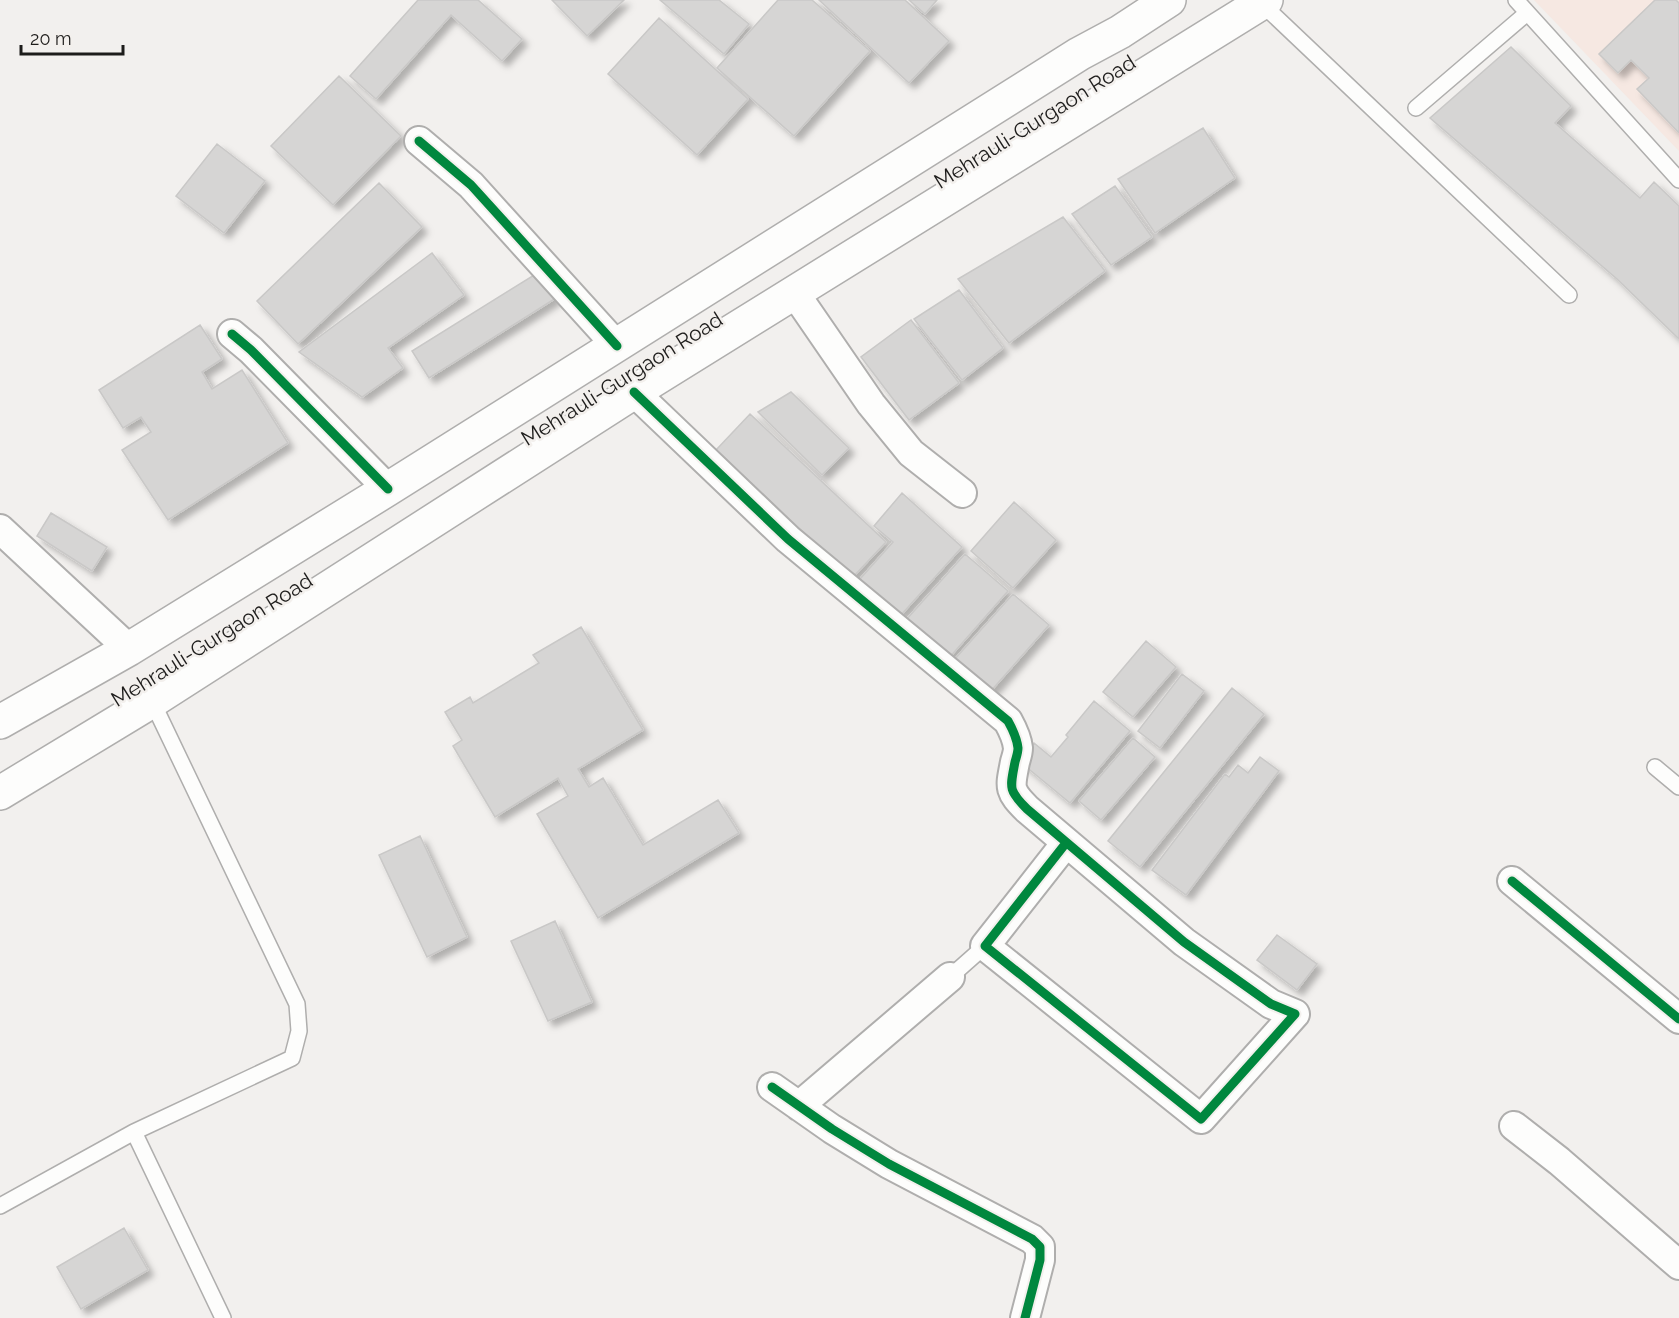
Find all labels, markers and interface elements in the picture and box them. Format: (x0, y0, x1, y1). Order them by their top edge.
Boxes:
scale bar (21, 18, 123, 56)
text: 20 m (30, 28, 72, 49)
street label: Mehrauli-Gurgaon Road (929, 49, 1140, 194)
street label: Mehrauli-Gurgaon Road (516, 306, 727, 451)
street label: Mehrauli-Gurgaon Road (106, 567, 317, 712)

